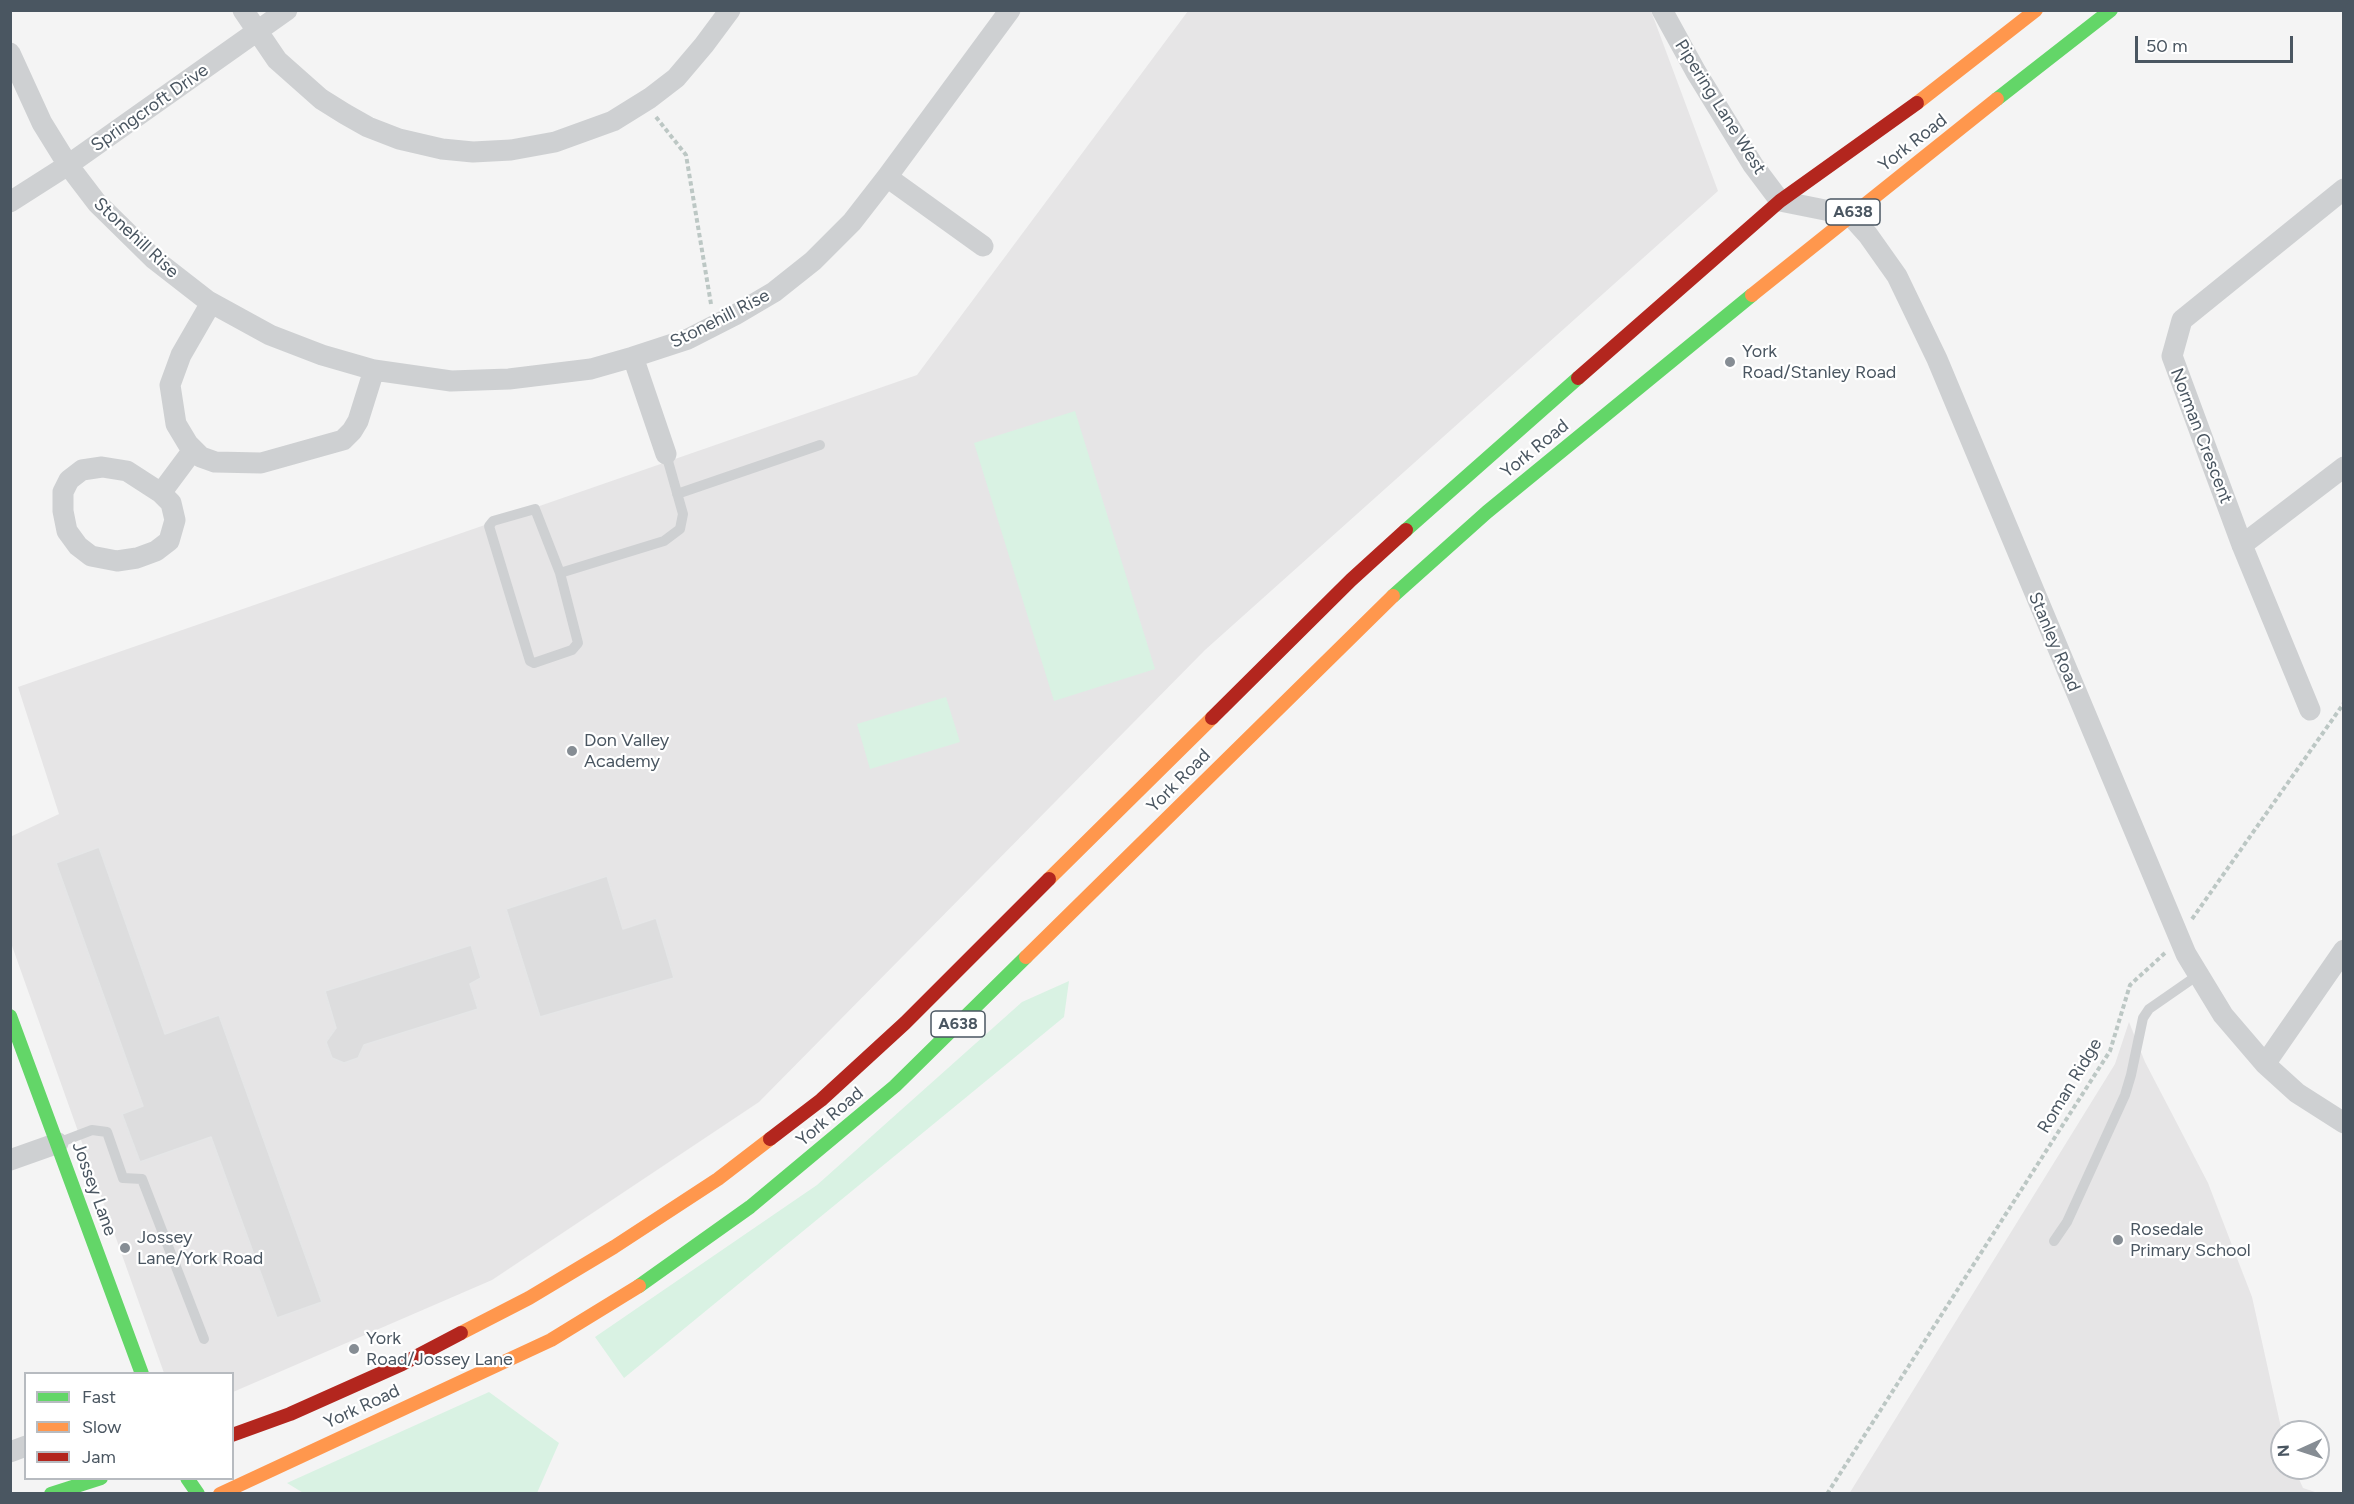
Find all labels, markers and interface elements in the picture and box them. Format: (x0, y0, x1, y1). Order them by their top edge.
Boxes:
scale bar (2138, 24, 2296, 62)
text: 50 m (2146, 35, 2188, 57)
street label: Pipering Lane West (1670, 36, 1770, 178)
street label: Springcroft Drive (87, 59, 213, 157)
street label: York Road (1874, 110, 1952, 176)
street label: Stonehill Rise (89, 193, 183, 283)
road number: A638 (1826, 199, 1880, 225)
street label: Stonehill Rise (667, 285, 773, 353)
place label: York Road/Stanley Road (1742, 341, 1896, 384)
marker: York Road/Stanley Road (1723, 355, 1737, 369)
street label: Norman Crescent (2165, 365, 2237, 507)
street label: York Road (1497, 415, 1573, 483)
street label: Stanley Road (2023, 589, 2085, 695)
place label: Don Valley Academy (584, 730, 669, 772)
marker: Don Valley Academy (565, 744, 579, 758)
street label: York Road (1143, 745, 1215, 817)
road number: A638 (931, 1011, 985, 1037)
street label: Roman Ridge (2033, 1035, 2107, 1137)
street label: York Road (792, 1083, 868, 1151)
street label: Jossey Lane (67, 1139, 121, 1239)
place label: Rosedale Primary School (2130, 1219, 2251, 1262)
place label: Jossey Lane/York Road (137, 1227, 263, 1270)
marker: Rosedale Primary School (2111, 1233, 2125, 1247)
marker: Jossey Lane/York Road (118, 1241, 132, 1255)
place label: York Road/Jossey Lane (366, 1328, 513, 1370)
marker: York Road/Jossey Lane (347, 1342, 361, 1356)
legend (24, 1372, 234, 1480)
street label: York Road (321, 1380, 403, 1434)
text: Fast (82, 1386, 116, 1408)
text: Slow (82, 1416, 121, 1438)
north arrow (2270, 1420, 2330, 1480)
text: N (2274, 1444, 2293, 1458)
text: Jam (82, 1446, 116, 1468)

